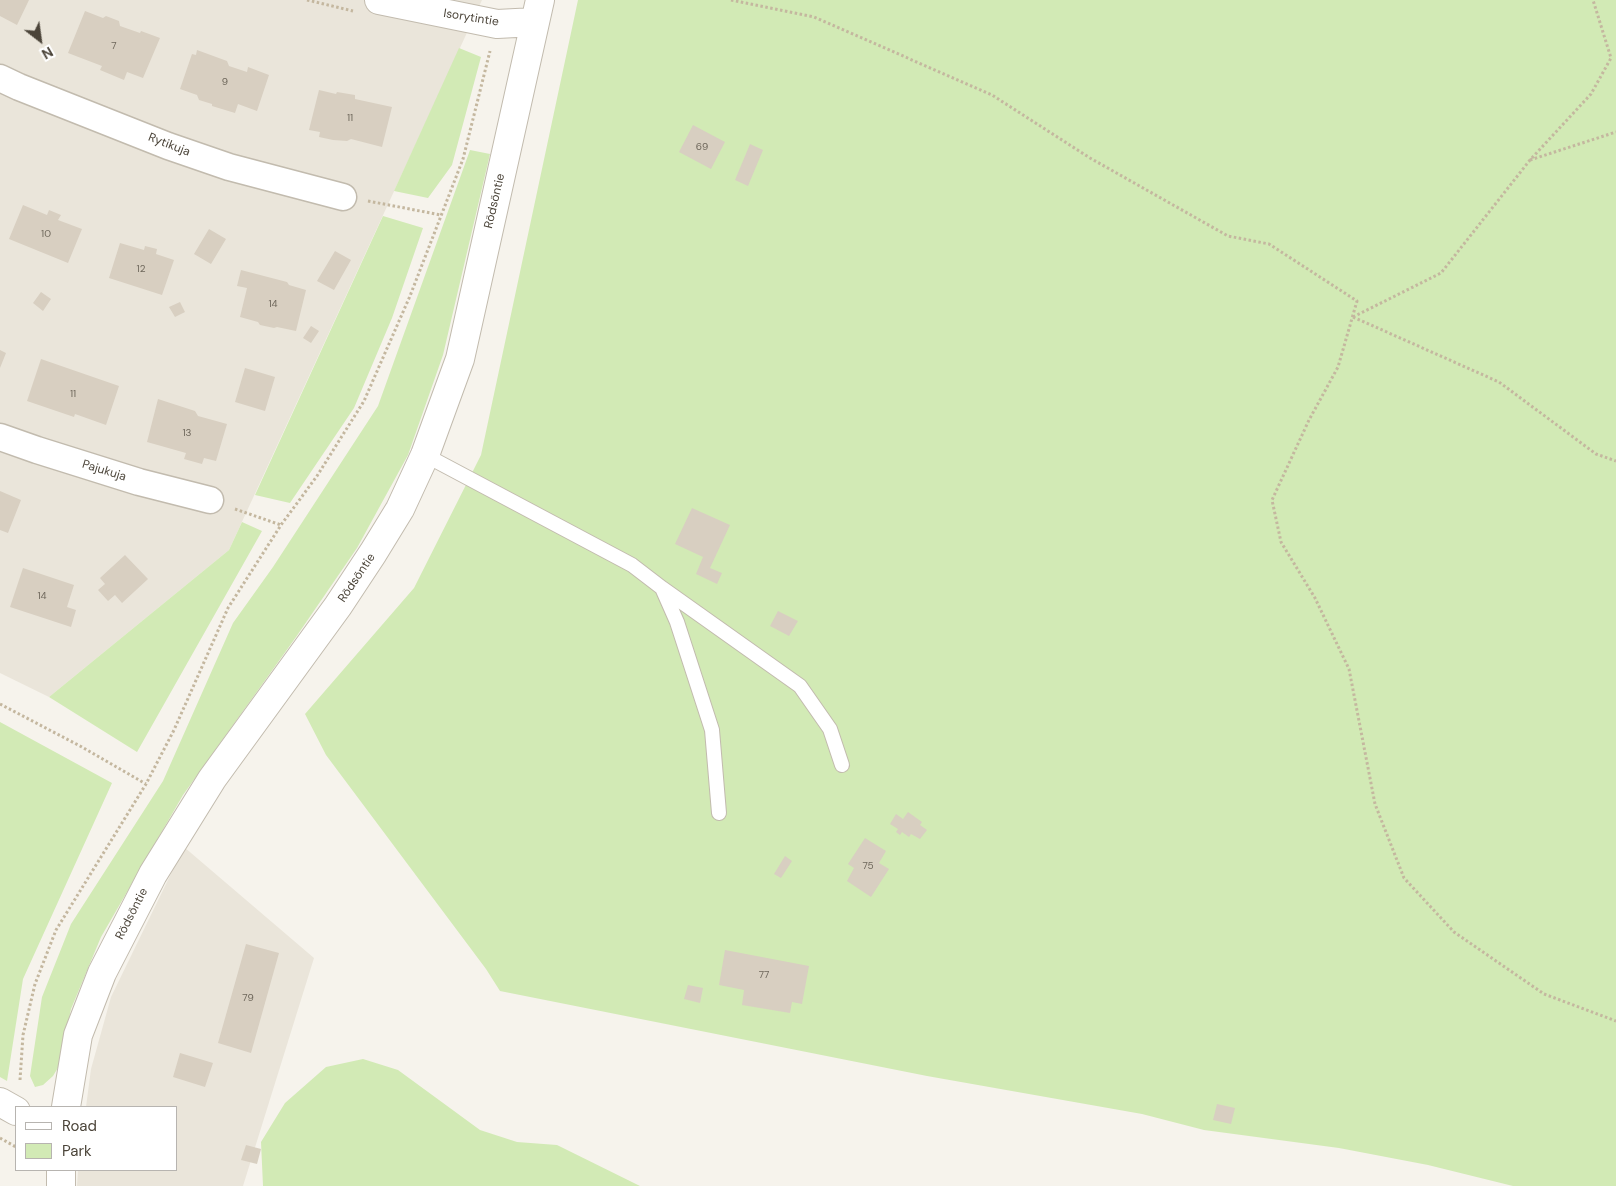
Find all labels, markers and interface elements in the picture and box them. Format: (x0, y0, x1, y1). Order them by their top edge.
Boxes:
street label: Isorytintie (442, 7, 500, 29)
north arrow (15, 15, 65, 65)
house number: 7 (111, 40, 117, 52)
text: N (39, 43, 56, 63)
house number: 9 (222, 76, 228, 88)
house number: 11 (347, 112, 353, 124)
street label: Rytikuja (146, 130, 192, 160)
house number: 69 (696, 141, 708, 153)
street label: Rödsöntie (482, 172, 508, 230)
house number: 10 (41, 228, 51, 240)
house number: 12 (137, 263, 145, 275)
house number: 14 (268, 298, 278, 310)
house number: 11 (70, 388, 76, 400)
house number: 13 (182, 427, 192, 439)
street label: Pajukuja (80, 457, 128, 485)
street label: Rödsöntie (335, 551, 379, 605)
house number: 14 (37, 590, 47, 602)
house number: 75 (862, 860, 874, 872)
street label: Rödsöntie (113, 886, 151, 942)
house number: 77 (759, 969, 769, 981)
house number: 79 (242, 992, 254, 1004)
legend (15, 1106, 178, 1171)
text: Road (62, 1116, 97, 1136)
text: Park (62, 1141, 92, 1161)

